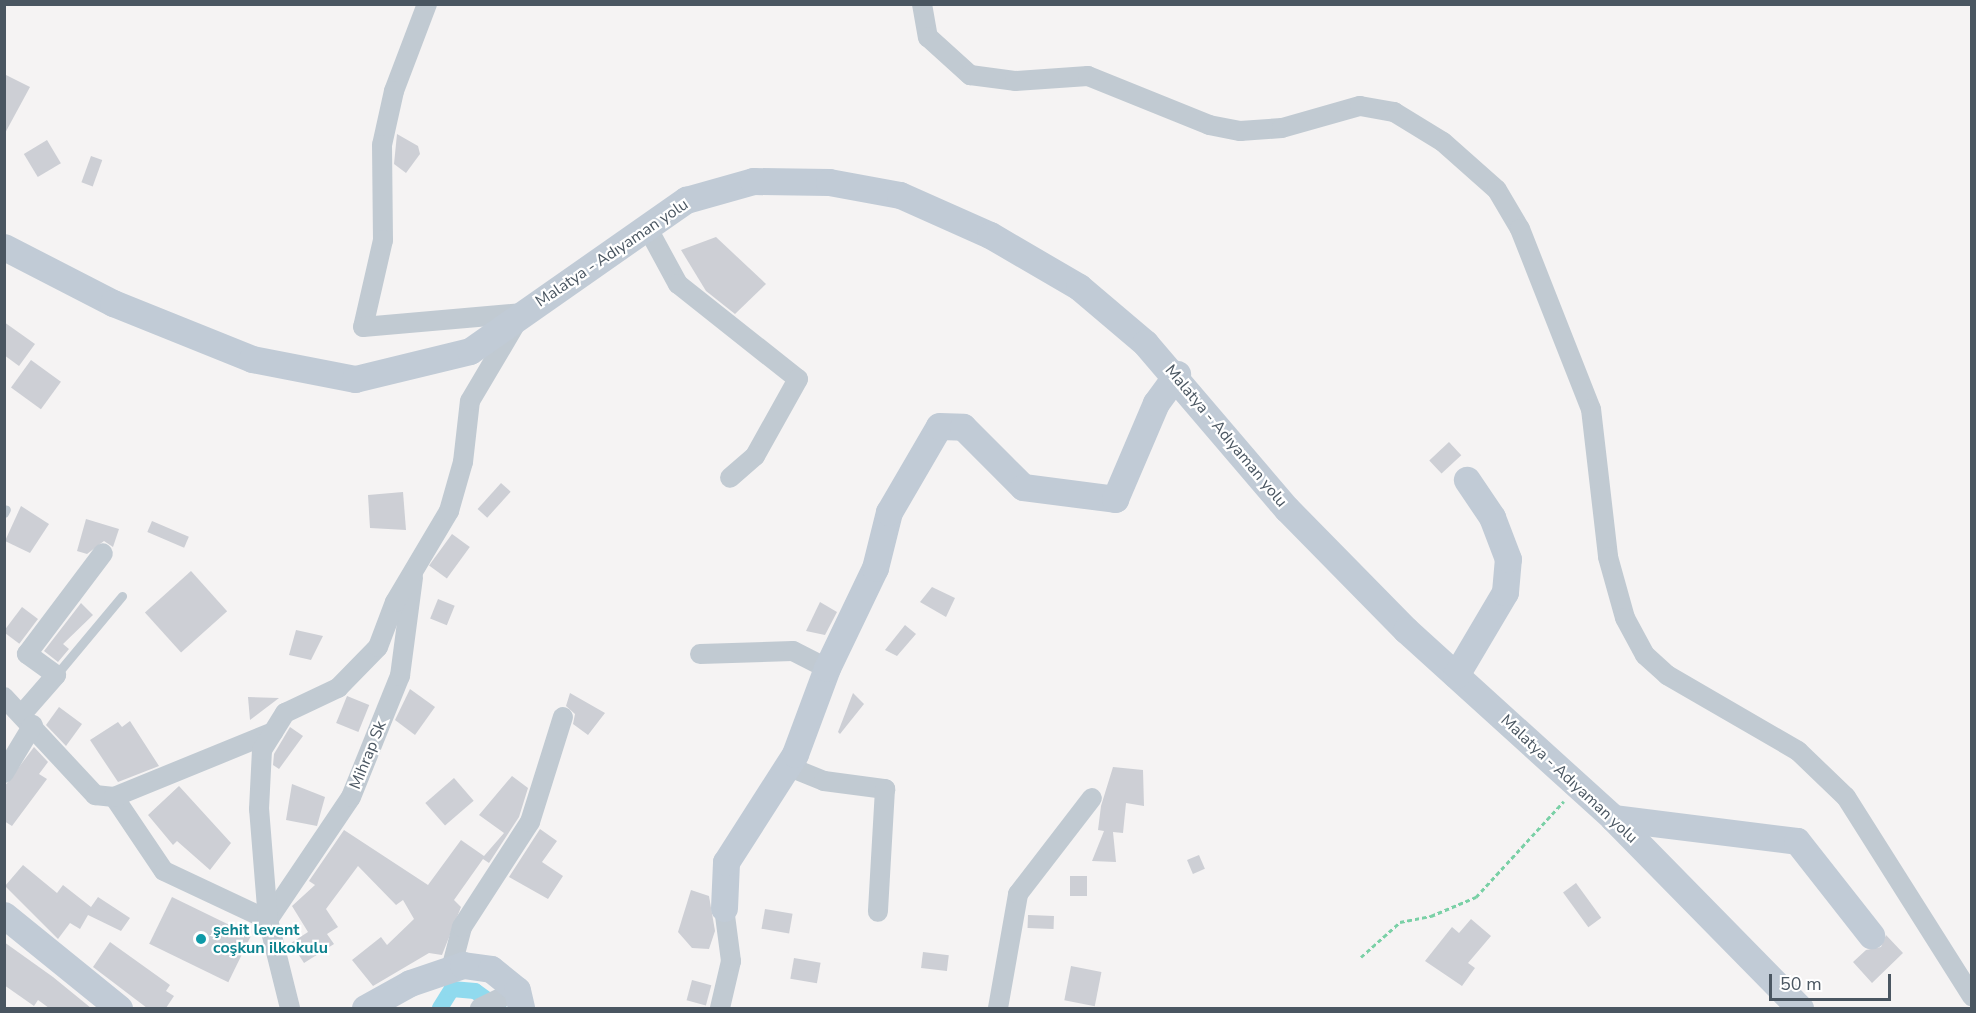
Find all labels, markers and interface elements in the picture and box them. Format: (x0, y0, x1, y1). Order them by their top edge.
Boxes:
street label: Malatya - Adıyaman yolu (532, 195, 692, 311)
street label: Malatya - Adıyaman yolu (1161, 361, 1291, 511)
street label: Malatya - Adıyaman yolu (1497, 711, 1641, 847)
street label: Mihrap Sk (346, 718, 390, 792)
place label: şehit levent coşkun ilkokulu (213, 920, 328, 958)
marker: şehit levent coşkun ilkokulu (194, 932, 208, 946)
scale bar (1772, 962, 1894, 1000)
text: 50 m (1780, 972, 1822, 996)

